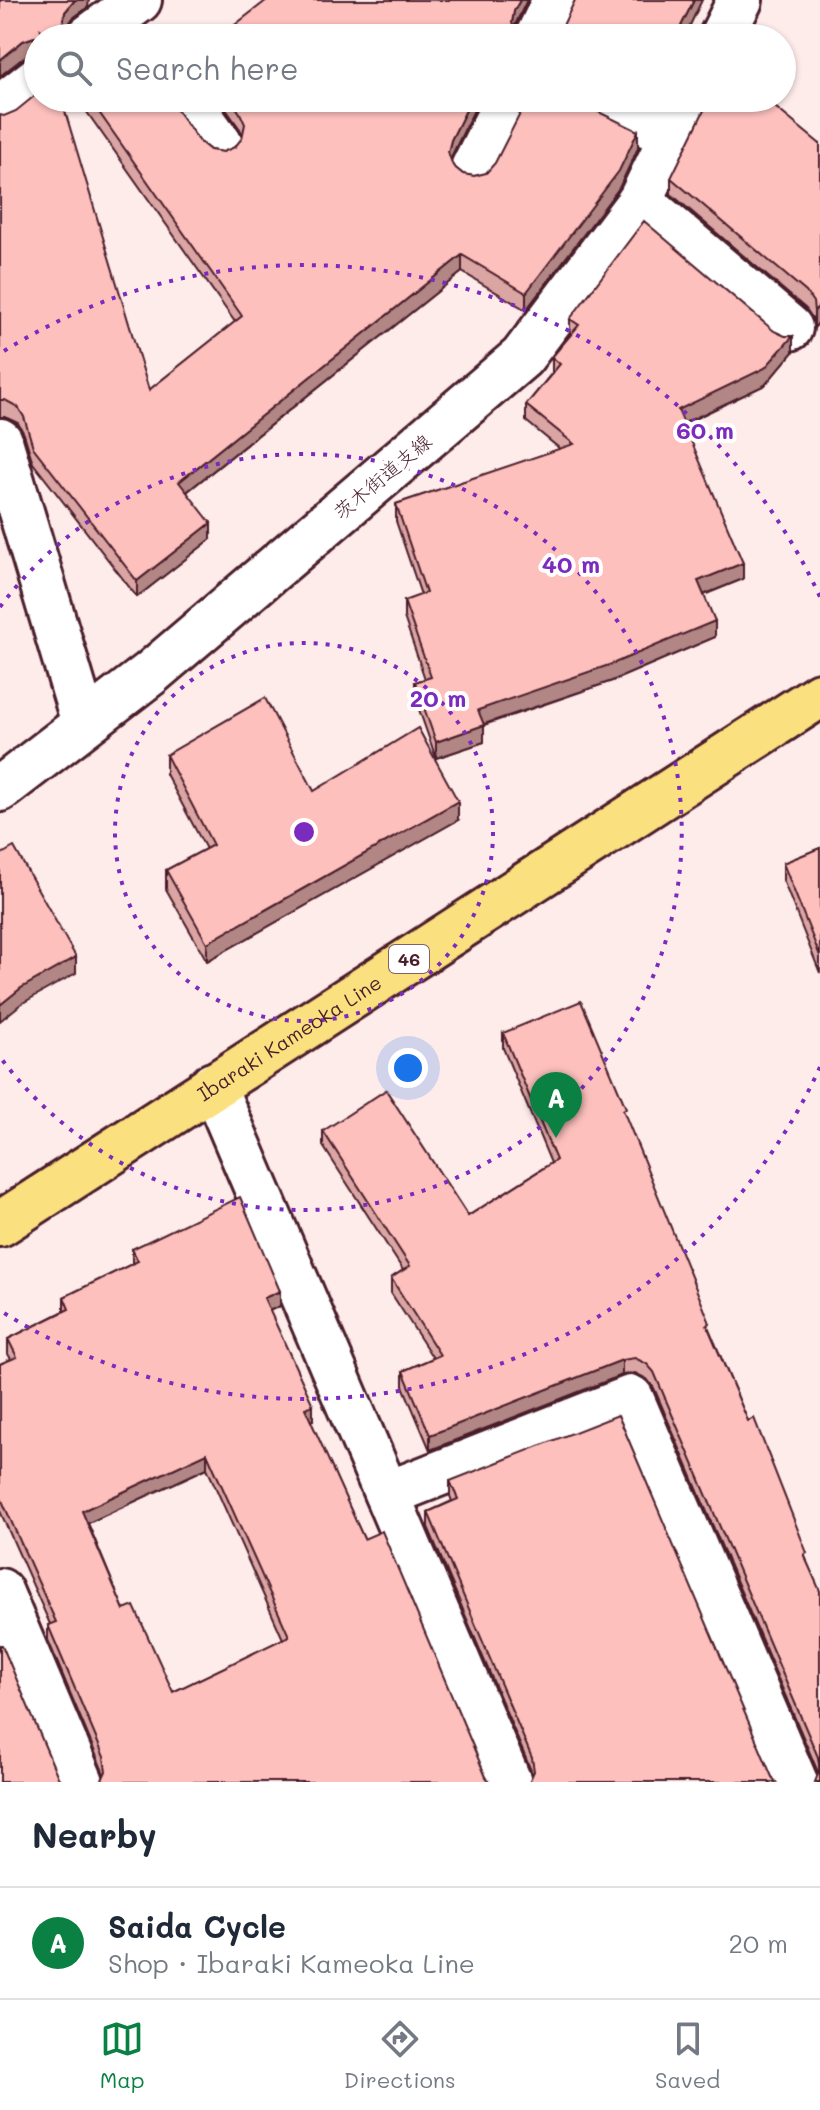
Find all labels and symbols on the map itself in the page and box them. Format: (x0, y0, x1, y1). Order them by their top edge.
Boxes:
text: 60 m (676, 414, 734, 445)
street label: 茨木街道支線 (328, 427, 436, 525)
text: 40 m (542, 548, 600, 579)
text: 20 m (410, 682, 466, 713)
centre of rings (290, 818, 318, 846)
road number: 46 (389, 945, 429, 973)
street label: Ibaraki Kameoka Line (192, 969, 386, 1106)
your location (388, 1048, 428, 1088)
pin: A (530, 1072, 582, 1138)

